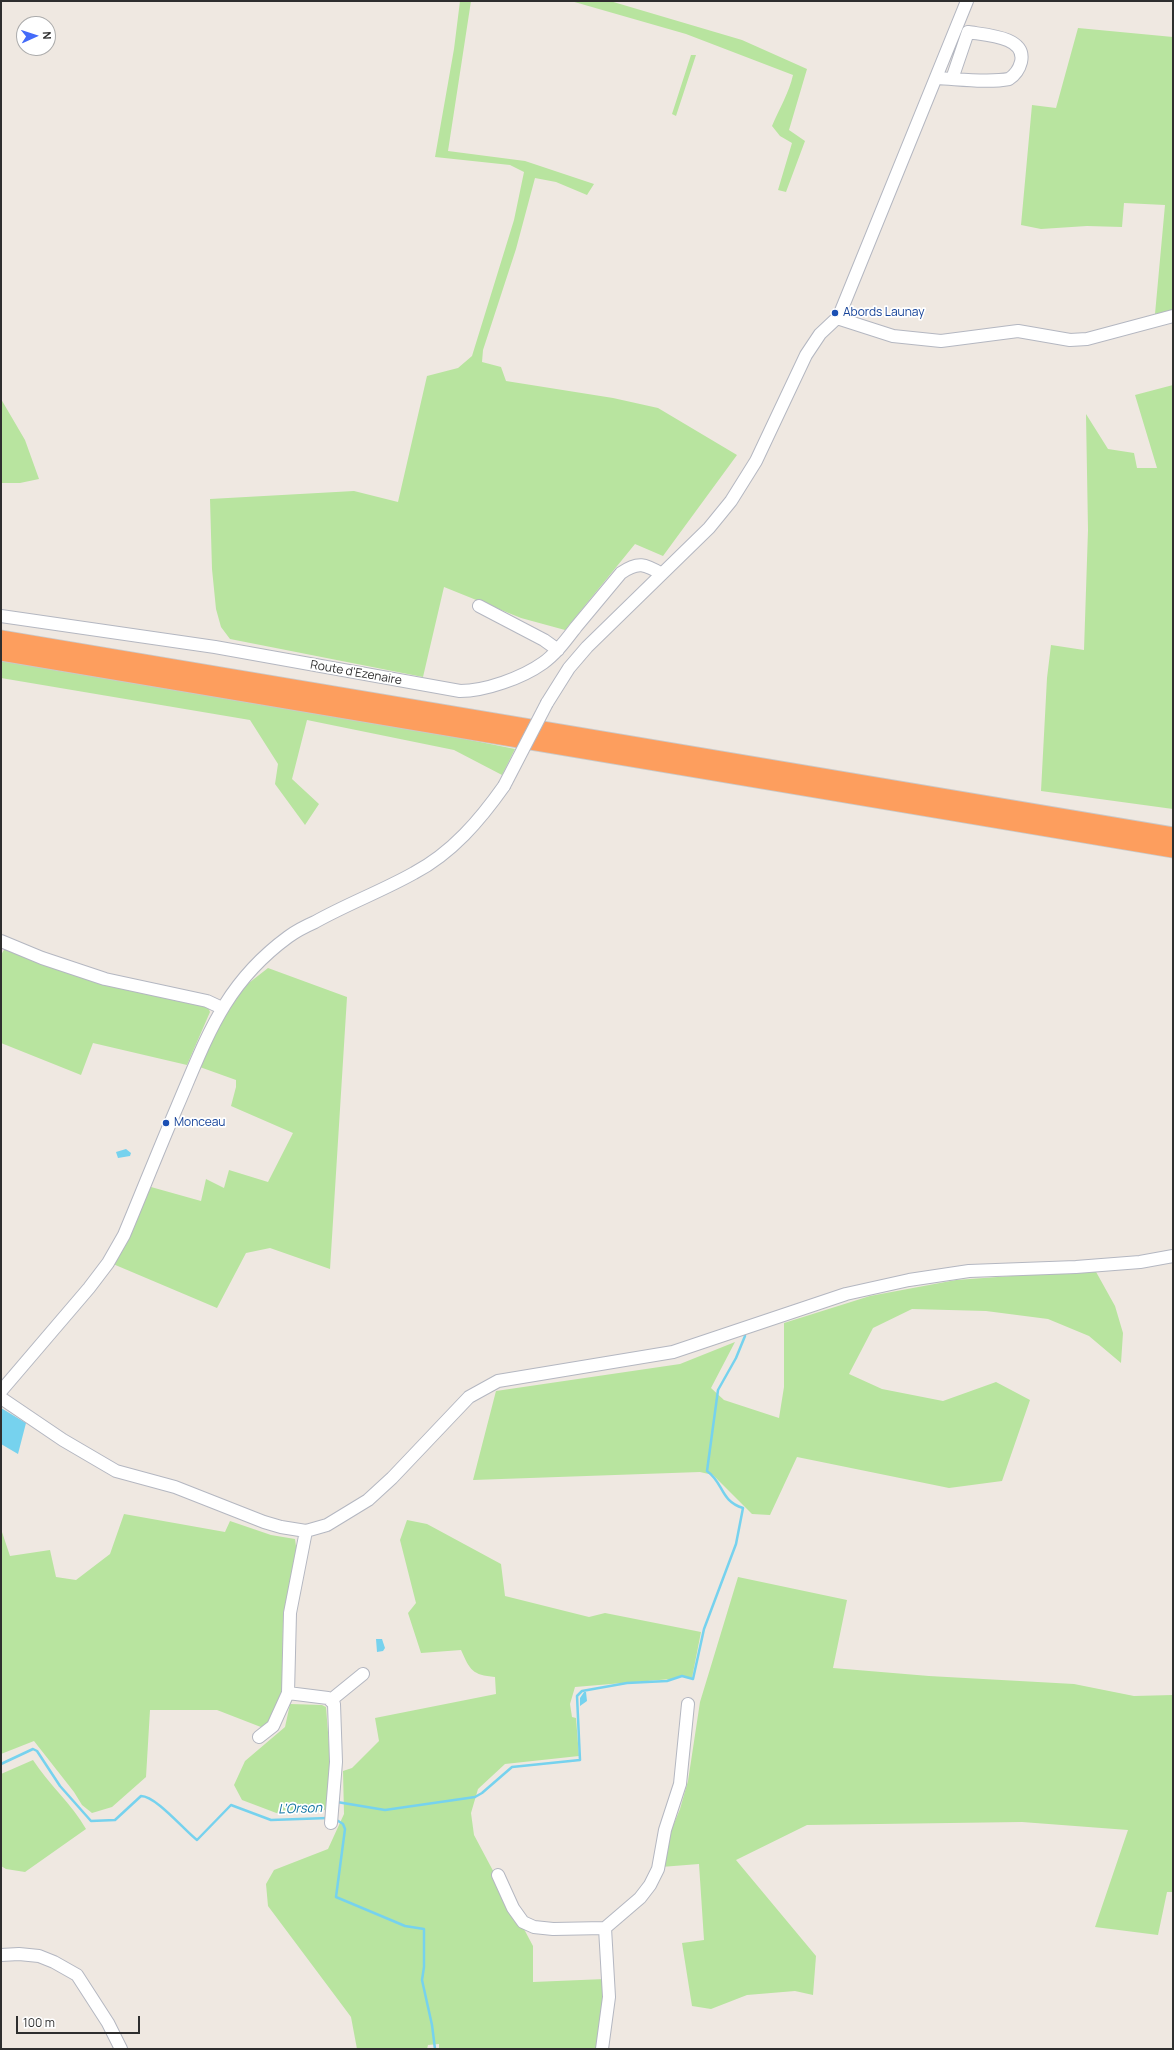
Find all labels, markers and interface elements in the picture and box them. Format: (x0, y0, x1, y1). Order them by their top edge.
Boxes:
north arrow (16, 16, 56, 56)
text: N (40, 31, 55, 40)
place label: Abords Launay (843, 306, 925, 320)
marker: Abords Launay (830, 308, 840, 318)
street label: Route d'Ezenaire (309, 658, 403, 688)
place label: Monceau (174, 1116, 225, 1130)
marker: Monceau (161, 1118, 171, 1128)
water label: L’Orson (278, 1800, 322, 1818)
scale bar (18, 2008, 142, 2034)
text: 100 m (23, 2014, 55, 2031)

